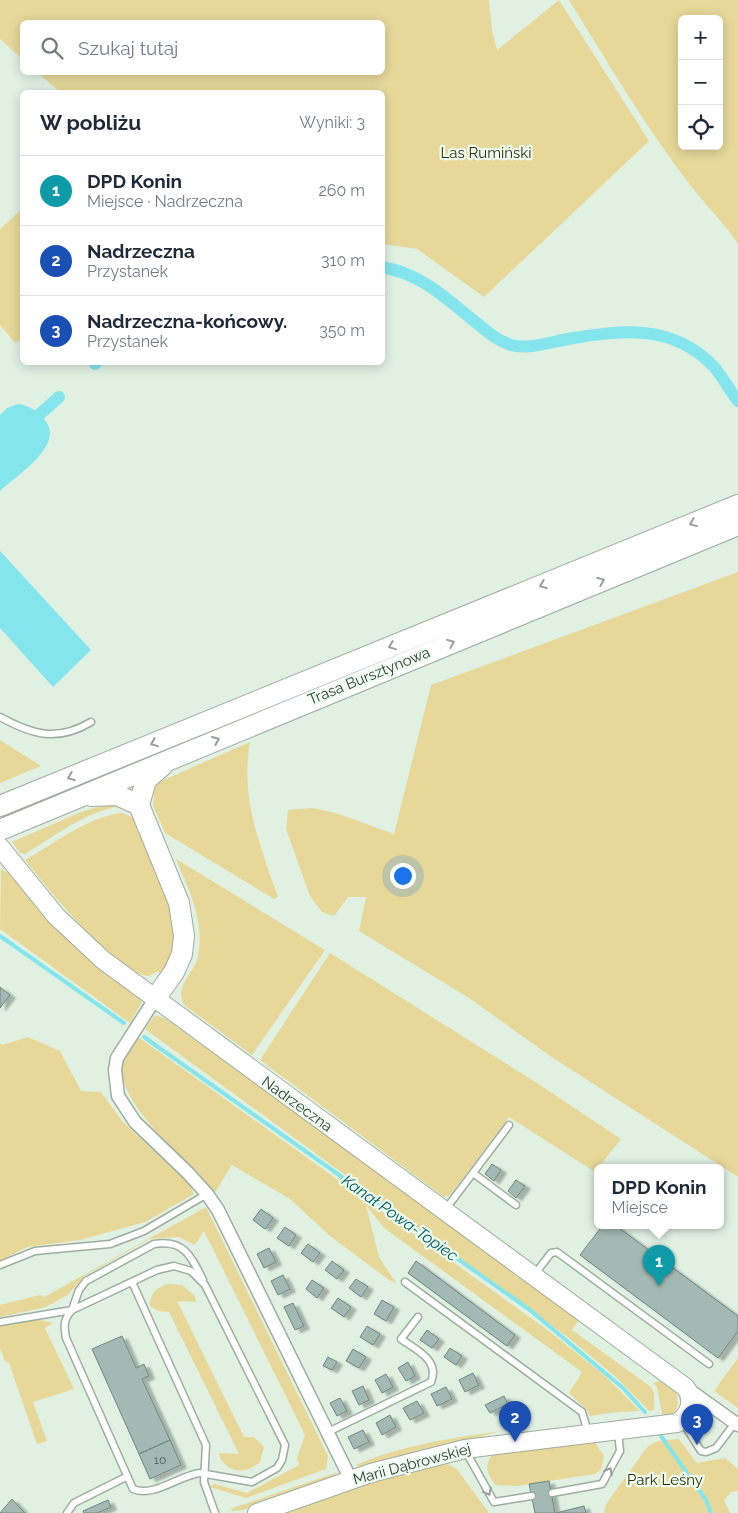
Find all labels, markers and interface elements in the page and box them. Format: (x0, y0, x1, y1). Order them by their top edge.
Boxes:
map controls (678, 15, 723, 150)
button: + (678, 15, 723, 60)
search box (20, 20, 385, 75)
icon: search (38, 34, 66, 62)
text: Szukaj tutaj (78, 37, 178, 59)
button: − (678, 60, 723, 105)
button: locate (678, 105, 723, 150)
text: W pobliżu (40, 110, 141, 135)
text: Wyniki: 3 (299, 113, 365, 132)
park label: Las Rumiński (441, 144, 531, 162)
text: DPD Konin (87, 170, 182, 192)
text: 1 (52, 181, 60, 200)
text: 260 m (318, 181, 365, 200)
text: Miejsce · Nadrzeczna (87, 192, 243, 211)
text: Nadrzeczna (87, 240, 195, 262)
text: 2 (51, 251, 61, 270)
text: 310 m (321, 251, 365, 270)
text: Przystanek (87, 262, 168, 281)
text: Nadrzeczna-końcowy. (87, 310, 287, 332)
text: 3 (52, 321, 60, 340)
text: 350 m (319, 321, 365, 340)
text: Przystanek (87, 332, 168, 351)
one-way arrow (689, 517, 698, 527)
one-way arrow (597, 577, 605, 587)
one-way arrow (539, 579, 547, 589)
one-way arrow (446, 638, 455, 649)
one-way arrow (388, 640, 397, 650)
street label: Trasa Bursztynowa (305, 643, 433, 709)
one-way arrow (211, 735, 219, 745)
one-way arrow (151, 737, 159, 747)
one-way arrow (67, 771, 76, 781)
your location (390, 863, 416, 889)
street label: Nadrzeczna (258, 1072, 336, 1136)
popup (594, 1164, 724, 1229)
water label: Kanał Powa-Topiec (338, 1171, 462, 1266)
text: DPD Konin (612, 1176, 706, 1198)
text: Miejsce (612, 1198, 668, 1217)
pin: 1 (643, 1245, 675, 1286)
pin: 2 (499, 1401, 531, 1442)
pin: 3 (681, 1404, 713, 1445)
street label: Marii Dąbrowskiej (351, 1440, 473, 1488)
house number: 10 (154, 1453, 166, 1467)
one-way arrow (603, 1467, 613, 1476)
park label: Park Leśny (627, 1471, 703, 1489)
one-way arrow (482, 1487, 492, 1496)

